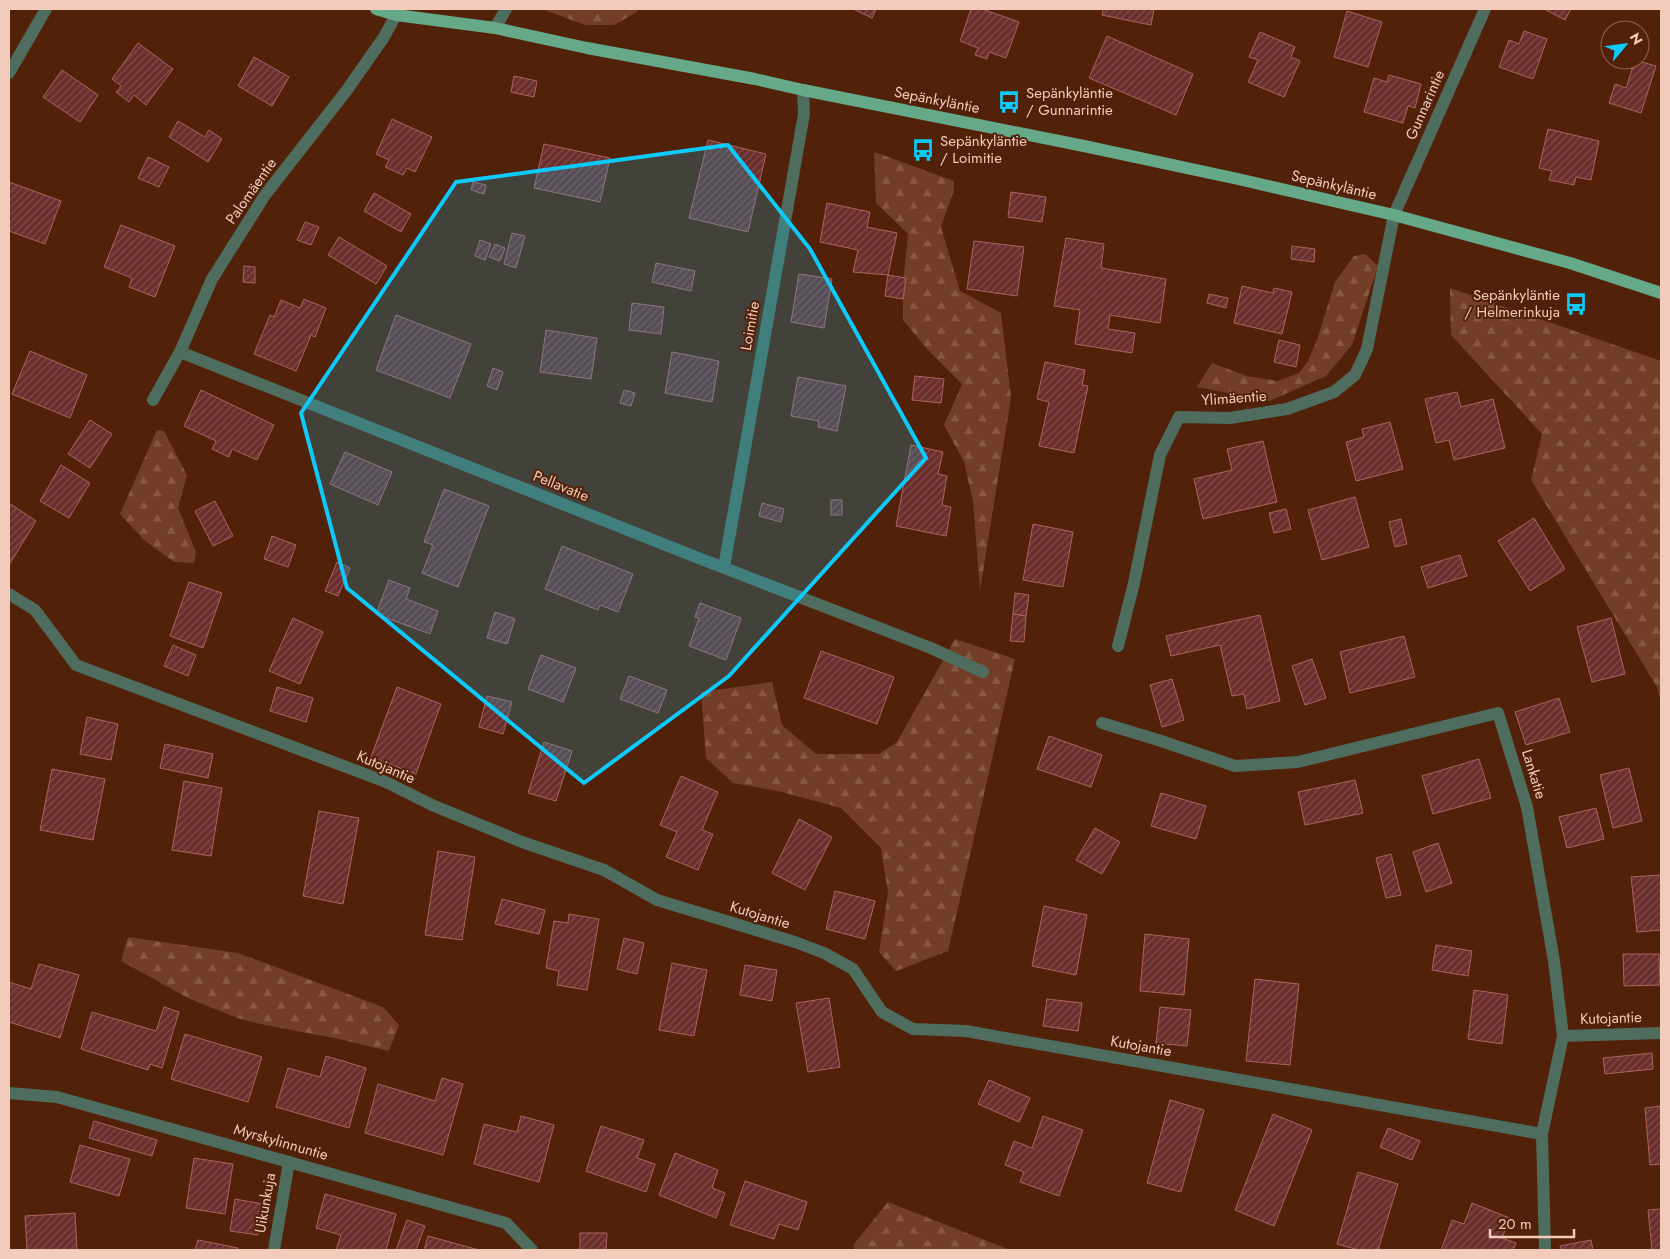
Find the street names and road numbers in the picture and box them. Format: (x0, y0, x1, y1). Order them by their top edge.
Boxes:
street label: Gunnarintie (1400, 66, 1450, 144)
street label: Sepänkyläntie (892, 81, 982, 119)
street label: Palomäentie (220, 153, 282, 229)
street label: Sepänkyläntie (1289, 165, 1379, 206)
street label: Loimitie (735, 299, 765, 352)
street label: Ylimäentie (1201, 385, 1268, 411)
street label: Pellavatie (530, 465, 593, 507)
street label: Kutojantie (353, 745, 419, 789)
street label: Lankatie (1516, 746, 1552, 802)
street label: Kutojantie (727, 895, 793, 935)
street label: Kutojantie (1580, 1006, 1643, 1030)
street label: Kutojantie (1109, 1030, 1174, 1062)
street label: Myrskylinnuntie (231, 1118, 331, 1166)
street label: Uikunkuja (249, 1171, 281, 1235)

